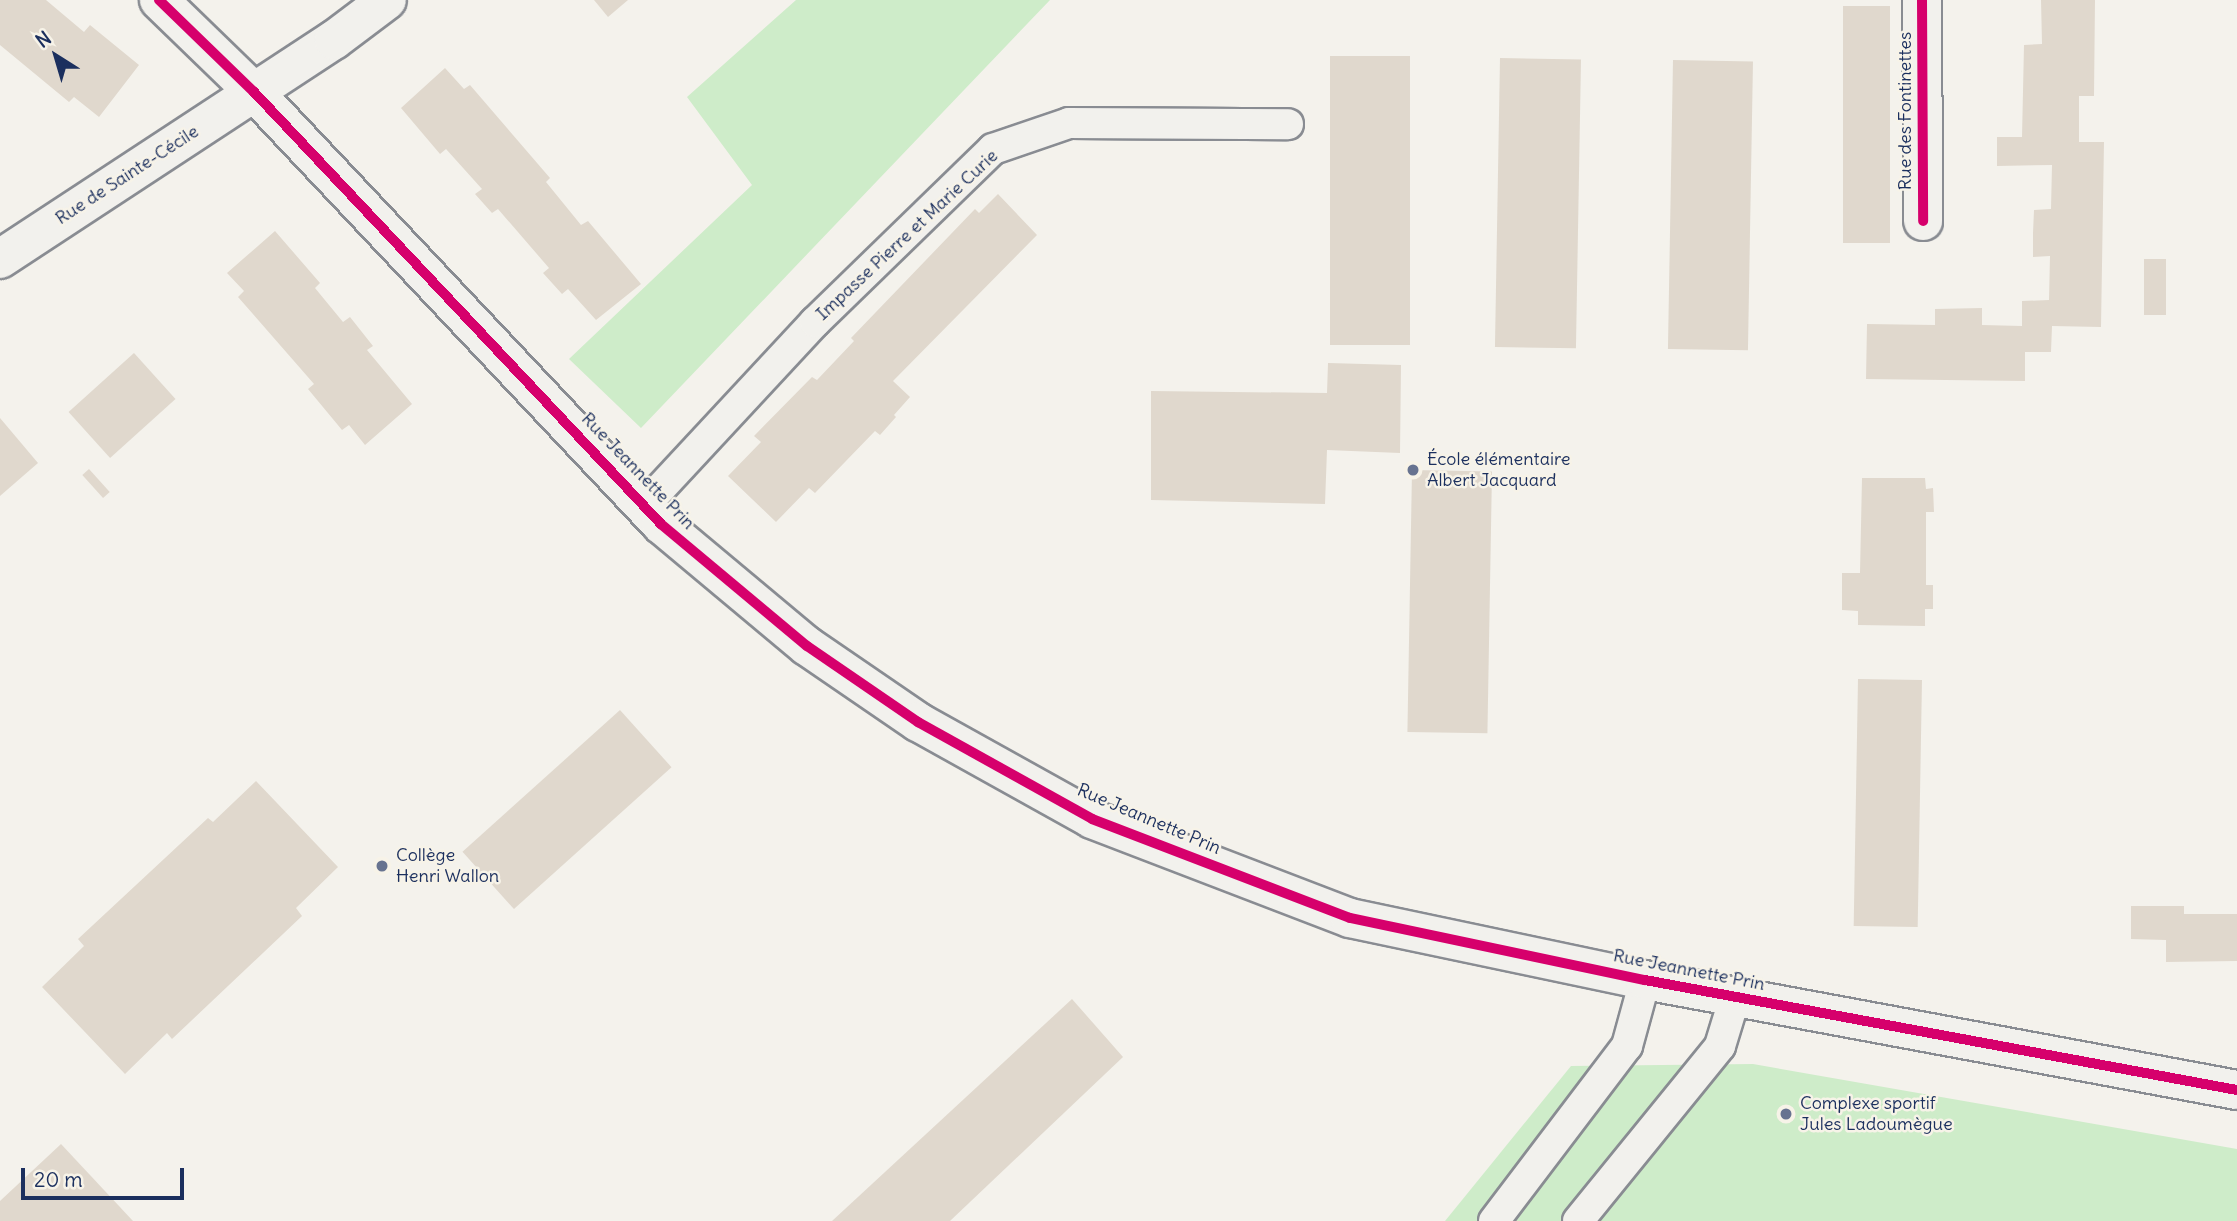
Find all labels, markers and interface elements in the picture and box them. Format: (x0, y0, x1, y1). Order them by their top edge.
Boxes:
north arrow (21, 21, 91, 91)
text: N (31, 26, 56, 53)
street label: Rue des Fontinettes (1894, 32, 1916, 190)
street label: Rue de Sainte-Cécile (51, 121, 203, 229)
street label: Impasse Pierre et Marie Curie (812, 145, 1002, 325)
street label: Rue Jeannette Prin (577, 408, 699, 534)
place label: École élémentaire Albert Jacquard (1427, 449, 1570, 491)
marker: École élémentaire Albert Jacquard (1405, 462, 1421, 478)
street label: Rue Jeannette Prin (1074, 779, 1224, 859)
place label: Collège Henri Wallon (396, 845, 499, 888)
marker: Collège Henri Wallon (374, 858, 390, 874)
street label: Rue Jeannette Prin (1611, 945, 1767, 995)
place label: Complexe sportif Jules Ladoumègue (1800, 1093, 1953, 1136)
marker: Complexe sportif Jules Ladoumègue (1778, 1106, 1794, 1122)
scale bar (24, 1154, 187, 1198)
text: 20 m (34, 1166, 83, 1193)

